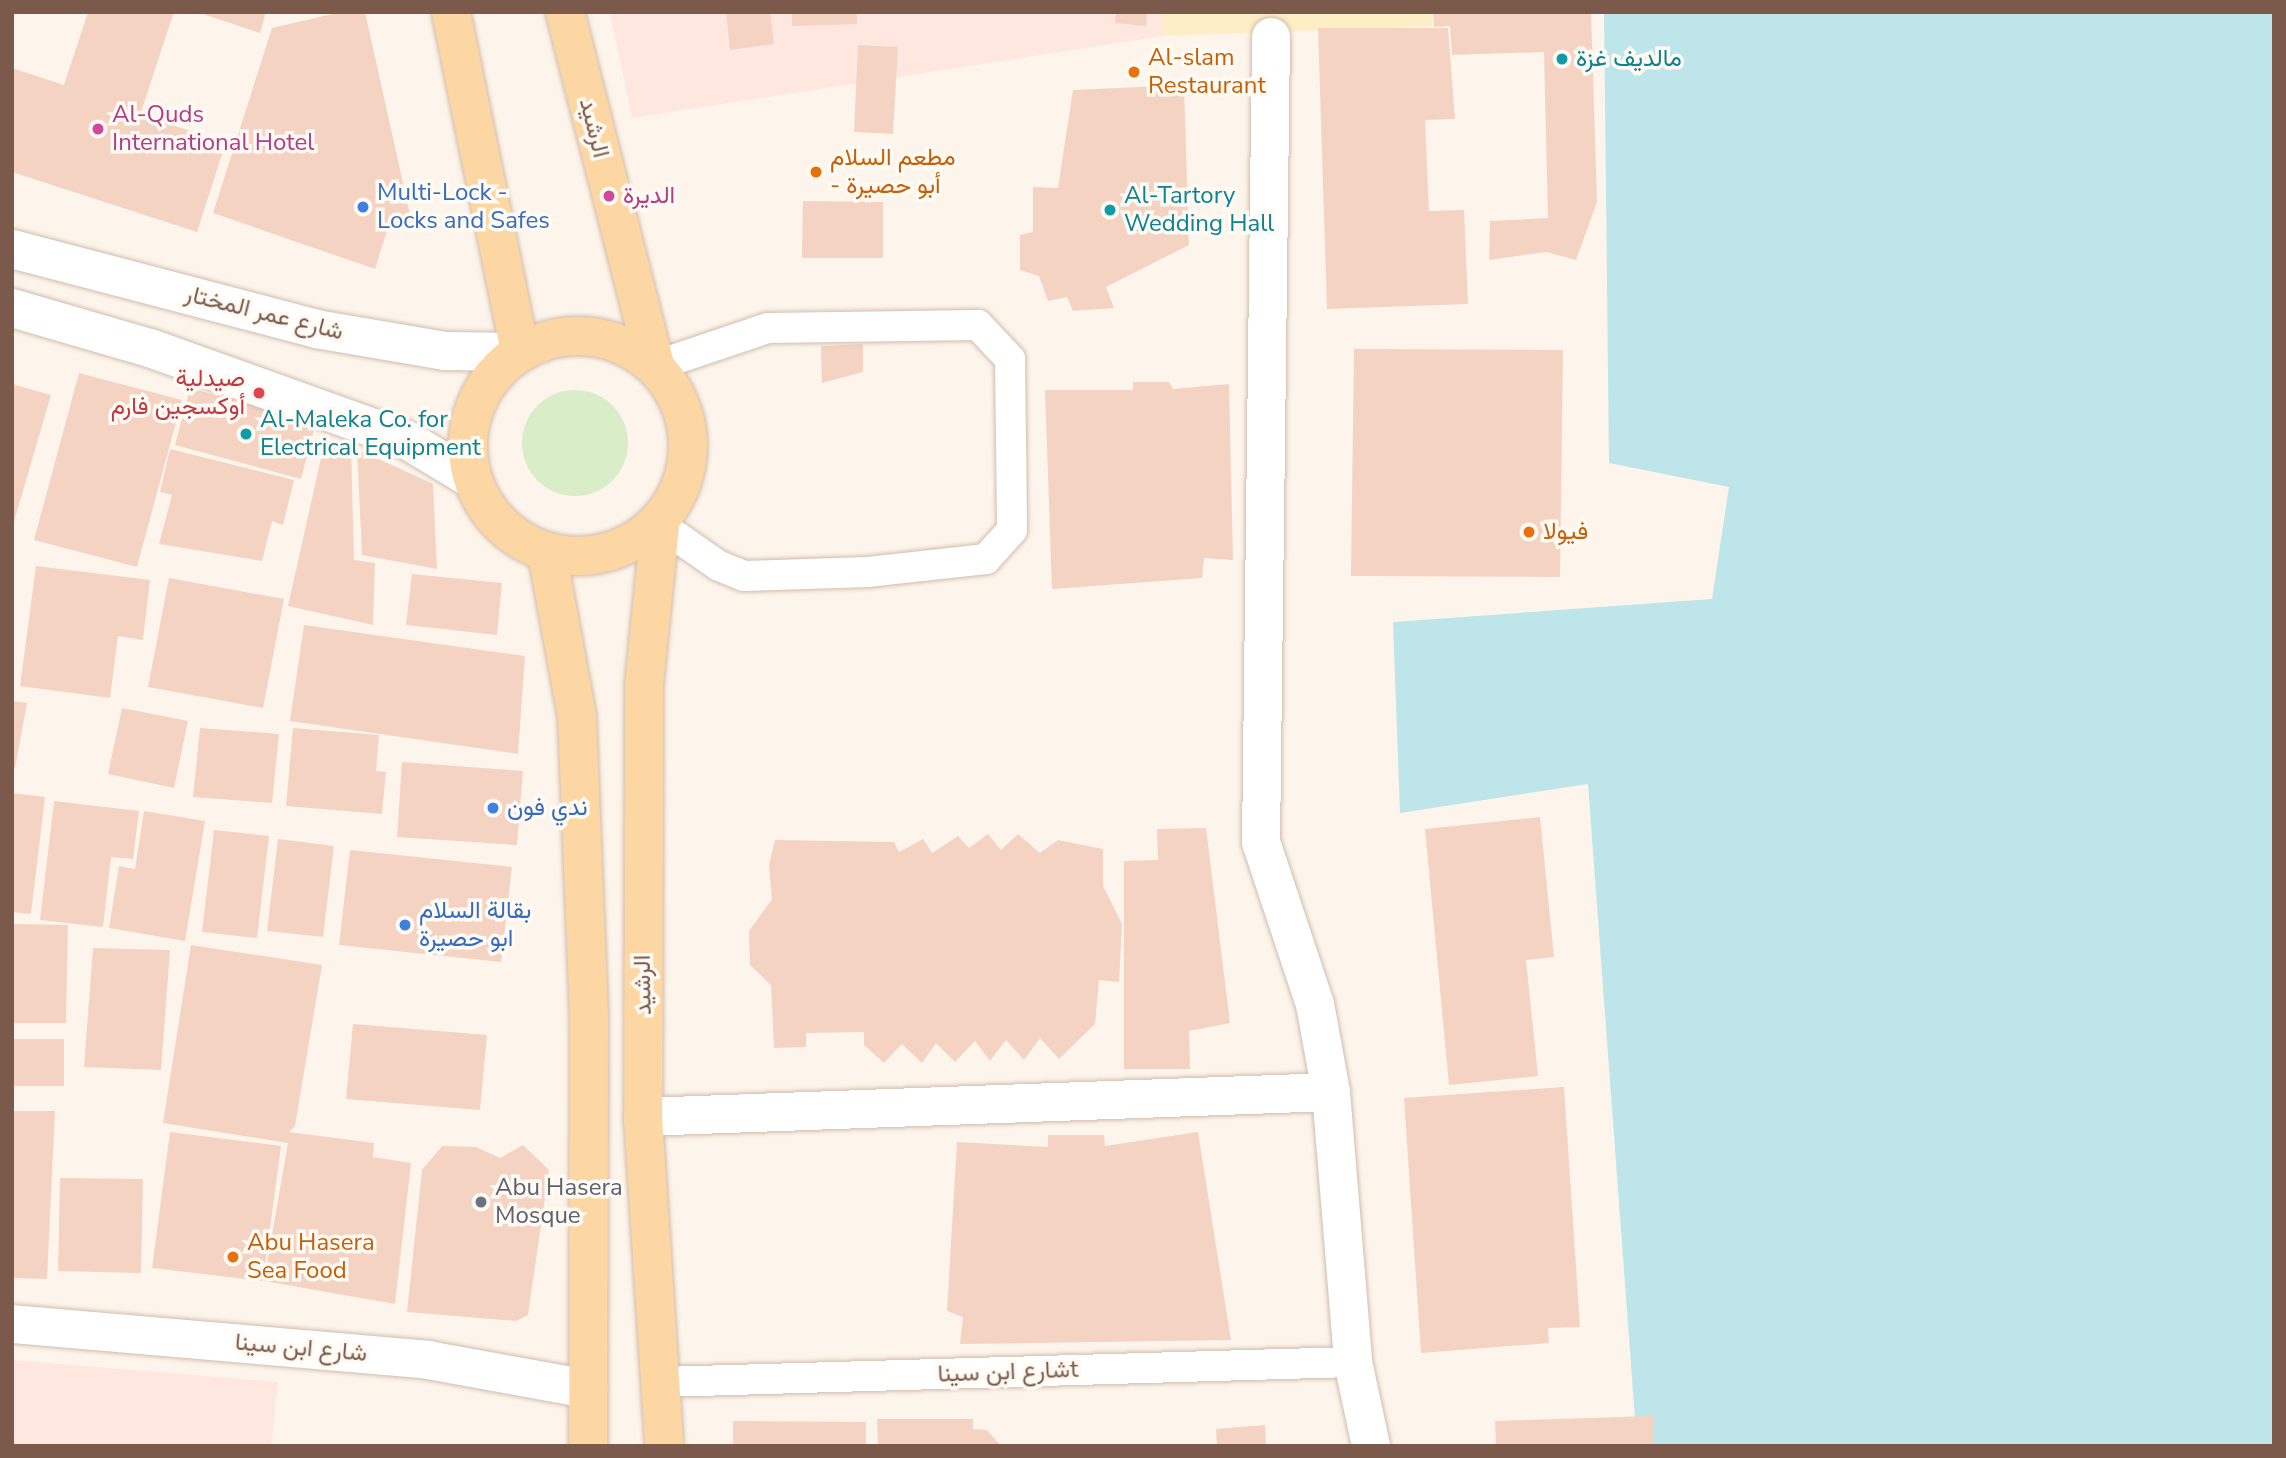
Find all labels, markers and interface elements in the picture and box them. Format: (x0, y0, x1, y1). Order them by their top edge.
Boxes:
place label: Al-slam Restaurant (1148, 44, 1266, 100)
place label: مالديف غزة (1576, 45, 1682, 73)
marker: مالديف غزة (1554, 51, 1570, 67)
marker: Al-slam Restaurant (1126, 64, 1142, 80)
street label: الرشيد (573, 95, 615, 161)
place label: Al-Quds International Hotel (112, 101, 314, 157)
marker: Al-Quds International Hotel (90, 121, 106, 137)
place label: مطعم السلام - أبو حصيرة (830, 144, 956, 200)
marker: مطعم السلام - أبو حصيرة (808, 164, 824, 180)
place label: Multi-Lock - Locks and Safes (377, 179, 550, 235)
place label: الديرة (623, 182, 675, 210)
place label: Al-Tartory Wedding Hall (1124, 182, 1274, 238)
marker: الديرة (601, 188, 617, 204)
marker: Multi-Lock - Locks and Safes (355, 199, 371, 215)
marker: Al-Tartory Wedding Hall (1102, 202, 1118, 218)
street label: شارع عمر المختار (182, 279, 346, 347)
place label: صيدلية أوكسجين فارم (111, 365, 245, 421)
marker: صيدلية أوكسجين فارم (251, 385, 267, 401)
place label: Al-Maleka Co. for Electrical Equipment (260, 406, 481, 462)
marker: Al-Maleka Co. for Electrical Equipment (238, 426, 254, 442)
place label: فيولا (1543, 518, 1588, 546)
marker: فيولا (1521, 524, 1537, 540)
place label: ندي فون (507, 794, 588, 822)
marker: ندي فون (485, 800, 501, 816)
place label: بقالة السلام ابو حصيرة (419, 897, 531, 953)
marker: بقالة السلام ابو حصيرة (397, 917, 413, 933)
street label: الرشيد (628, 955, 658, 1015)
place label: Abu Hasera Mosque (495, 1174, 623, 1230)
marker: Abu Hasera Mosque (473, 1194, 489, 1210)
place label: Abu Hasera Sea Food (247, 1229, 375, 1285)
marker: Abu Hasera Sea Food (225, 1249, 241, 1265)
street label: شارع ابن سينا (234, 1328, 368, 1368)
street label: شارع ابن سيناt (937, 1355, 1079, 1389)

